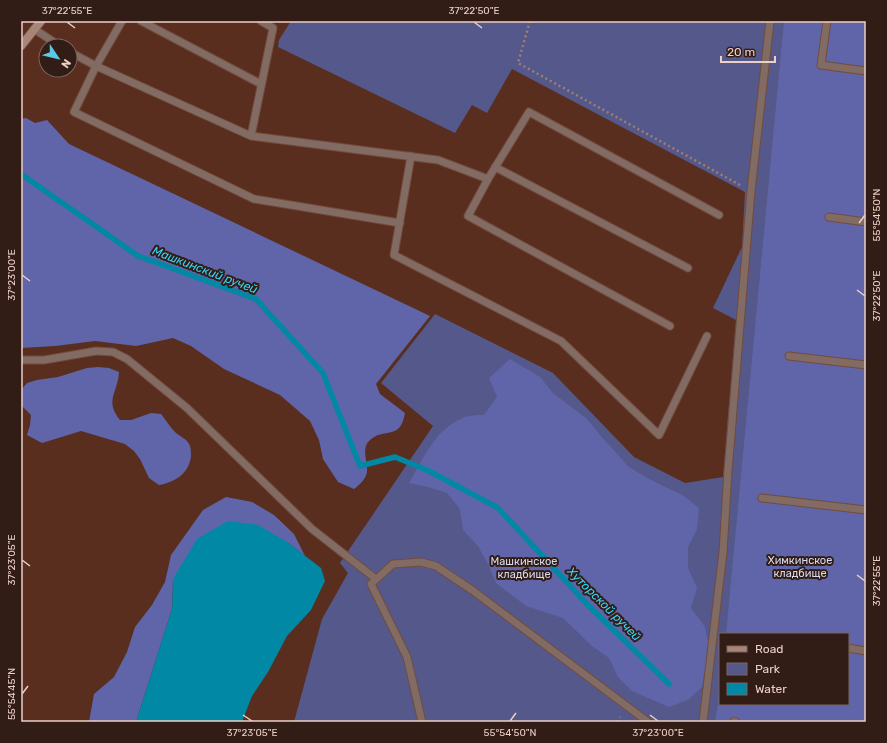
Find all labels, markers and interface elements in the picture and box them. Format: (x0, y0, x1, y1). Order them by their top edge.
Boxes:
text: 37°22'55"E (42, 5, 92, 17)
text: 37°22'50"E (448, 5, 500, 17)
north arrow (38, 38, 78, 78)
scale bar (721, 38, 775, 64)
text: 20 m (727, 45, 755, 59)
text: N (58, 56, 73, 70)
text: 55°54'50"N (871, 189, 883, 241)
water label: Машкинский ручей (150, 243, 260, 297)
text: 37°23'00"E (6, 249, 18, 301)
text: 37°22'50"E (871, 270, 883, 322)
text: 37°23'05"E (6, 534, 18, 586)
park label: Химкинское кладбище (768, 554, 832, 580)
park label: Машкинское кладбище (491, 555, 557, 581)
text: 37°22'55"E (871, 556, 883, 606)
water label: Хуторской ручей (564, 564, 644, 644)
legend (719, 633, 849, 705)
text: Road (755, 642, 783, 656)
text: Park (755, 662, 781, 676)
text: 55°54'45"N (6, 668, 18, 720)
text: Water (755, 682, 787, 696)
text: 37°23'05"E (226, 727, 278, 739)
text: 55°54'50"N (484, 727, 536, 739)
text: 37°23'00"E (632, 727, 684, 739)

